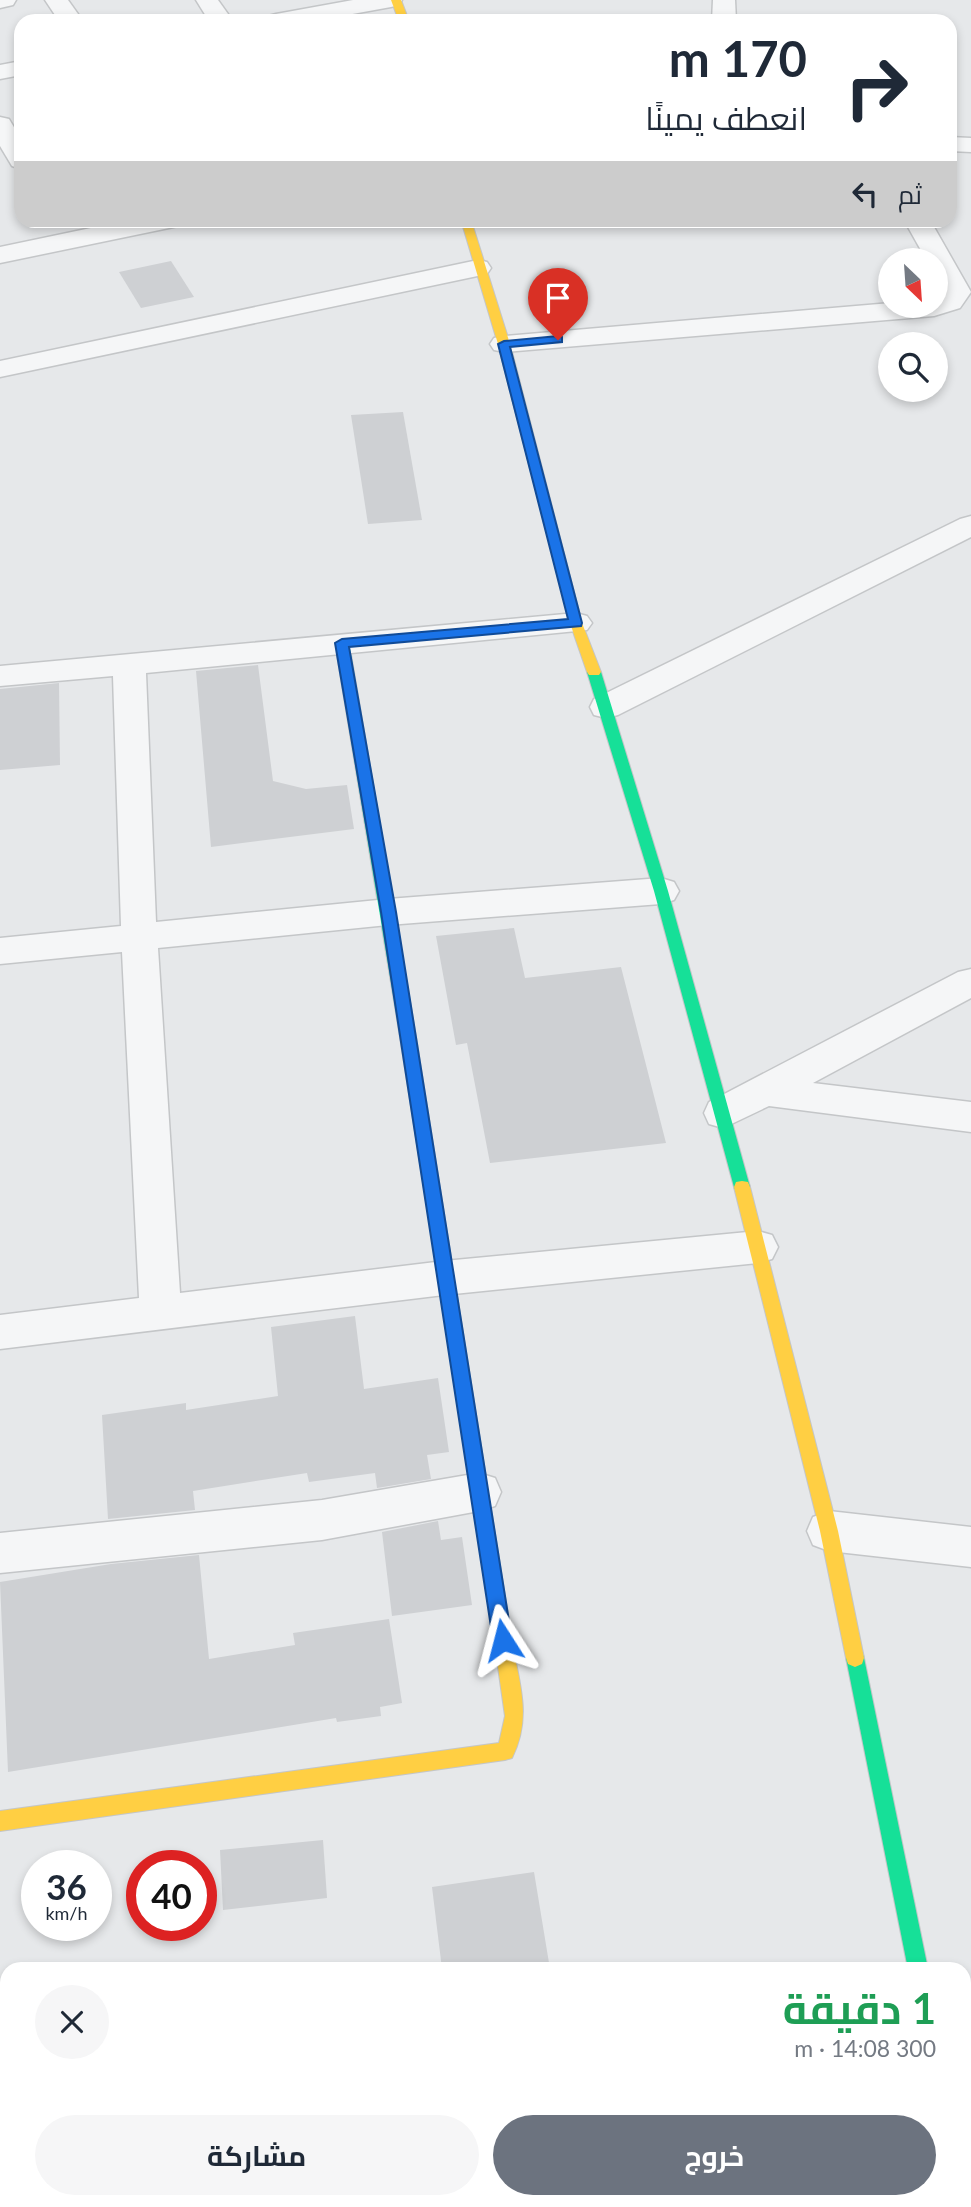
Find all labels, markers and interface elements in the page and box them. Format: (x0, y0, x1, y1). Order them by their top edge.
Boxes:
text: 170 m (669, 29, 807, 87)
icon: right (831, 42, 922, 133)
text: انعطف يمينًا (645, 98, 807, 137)
icon: left (846, 175, 884, 213)
text: ثم (898, 178, 922, 210)
north arrow (878, 248, 948, 318)
map controls (878, 248, 948, 402)
pin (528, 268, 588, 340)
icon: arrive (539, 279, 577, 317)
button: search (878, 332, 948, 402)
position arrow (466, 1603, 540, 1677)
speed limit sign: 40 (126, 1850, 217, 1941)
text: 36 (46, 1865, 87, 1907)
text: km/h (45, 1902, 88, 1924)
text: 1 دقيقة (783, 1983, 936, 2033)
button: close (35, 1985, 109, 2059)
text: 300 m · 14:08 (794, 2034, 936, 2062)
button: مشاركة (35, 2115, 479, 2195)
button: خروج (493, 2115, 936, 2195)

